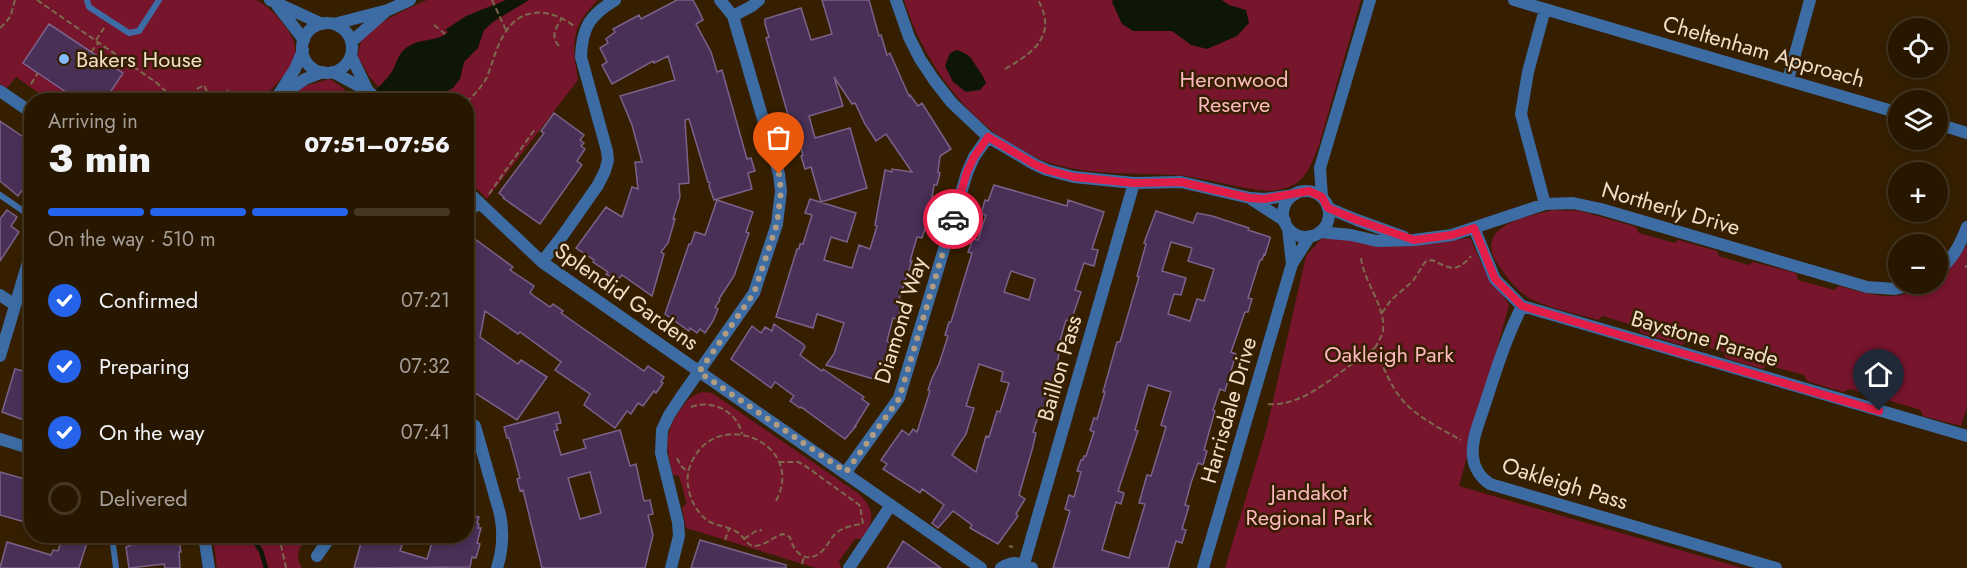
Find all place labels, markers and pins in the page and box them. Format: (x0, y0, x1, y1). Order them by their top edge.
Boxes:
place label: Bakers House (76, 43, 202, 75)
marker: Bakers House (57, 52, 71, 66)
pin (753, 112, 804, 174)
pin (1853, 349, 1904, 411)

